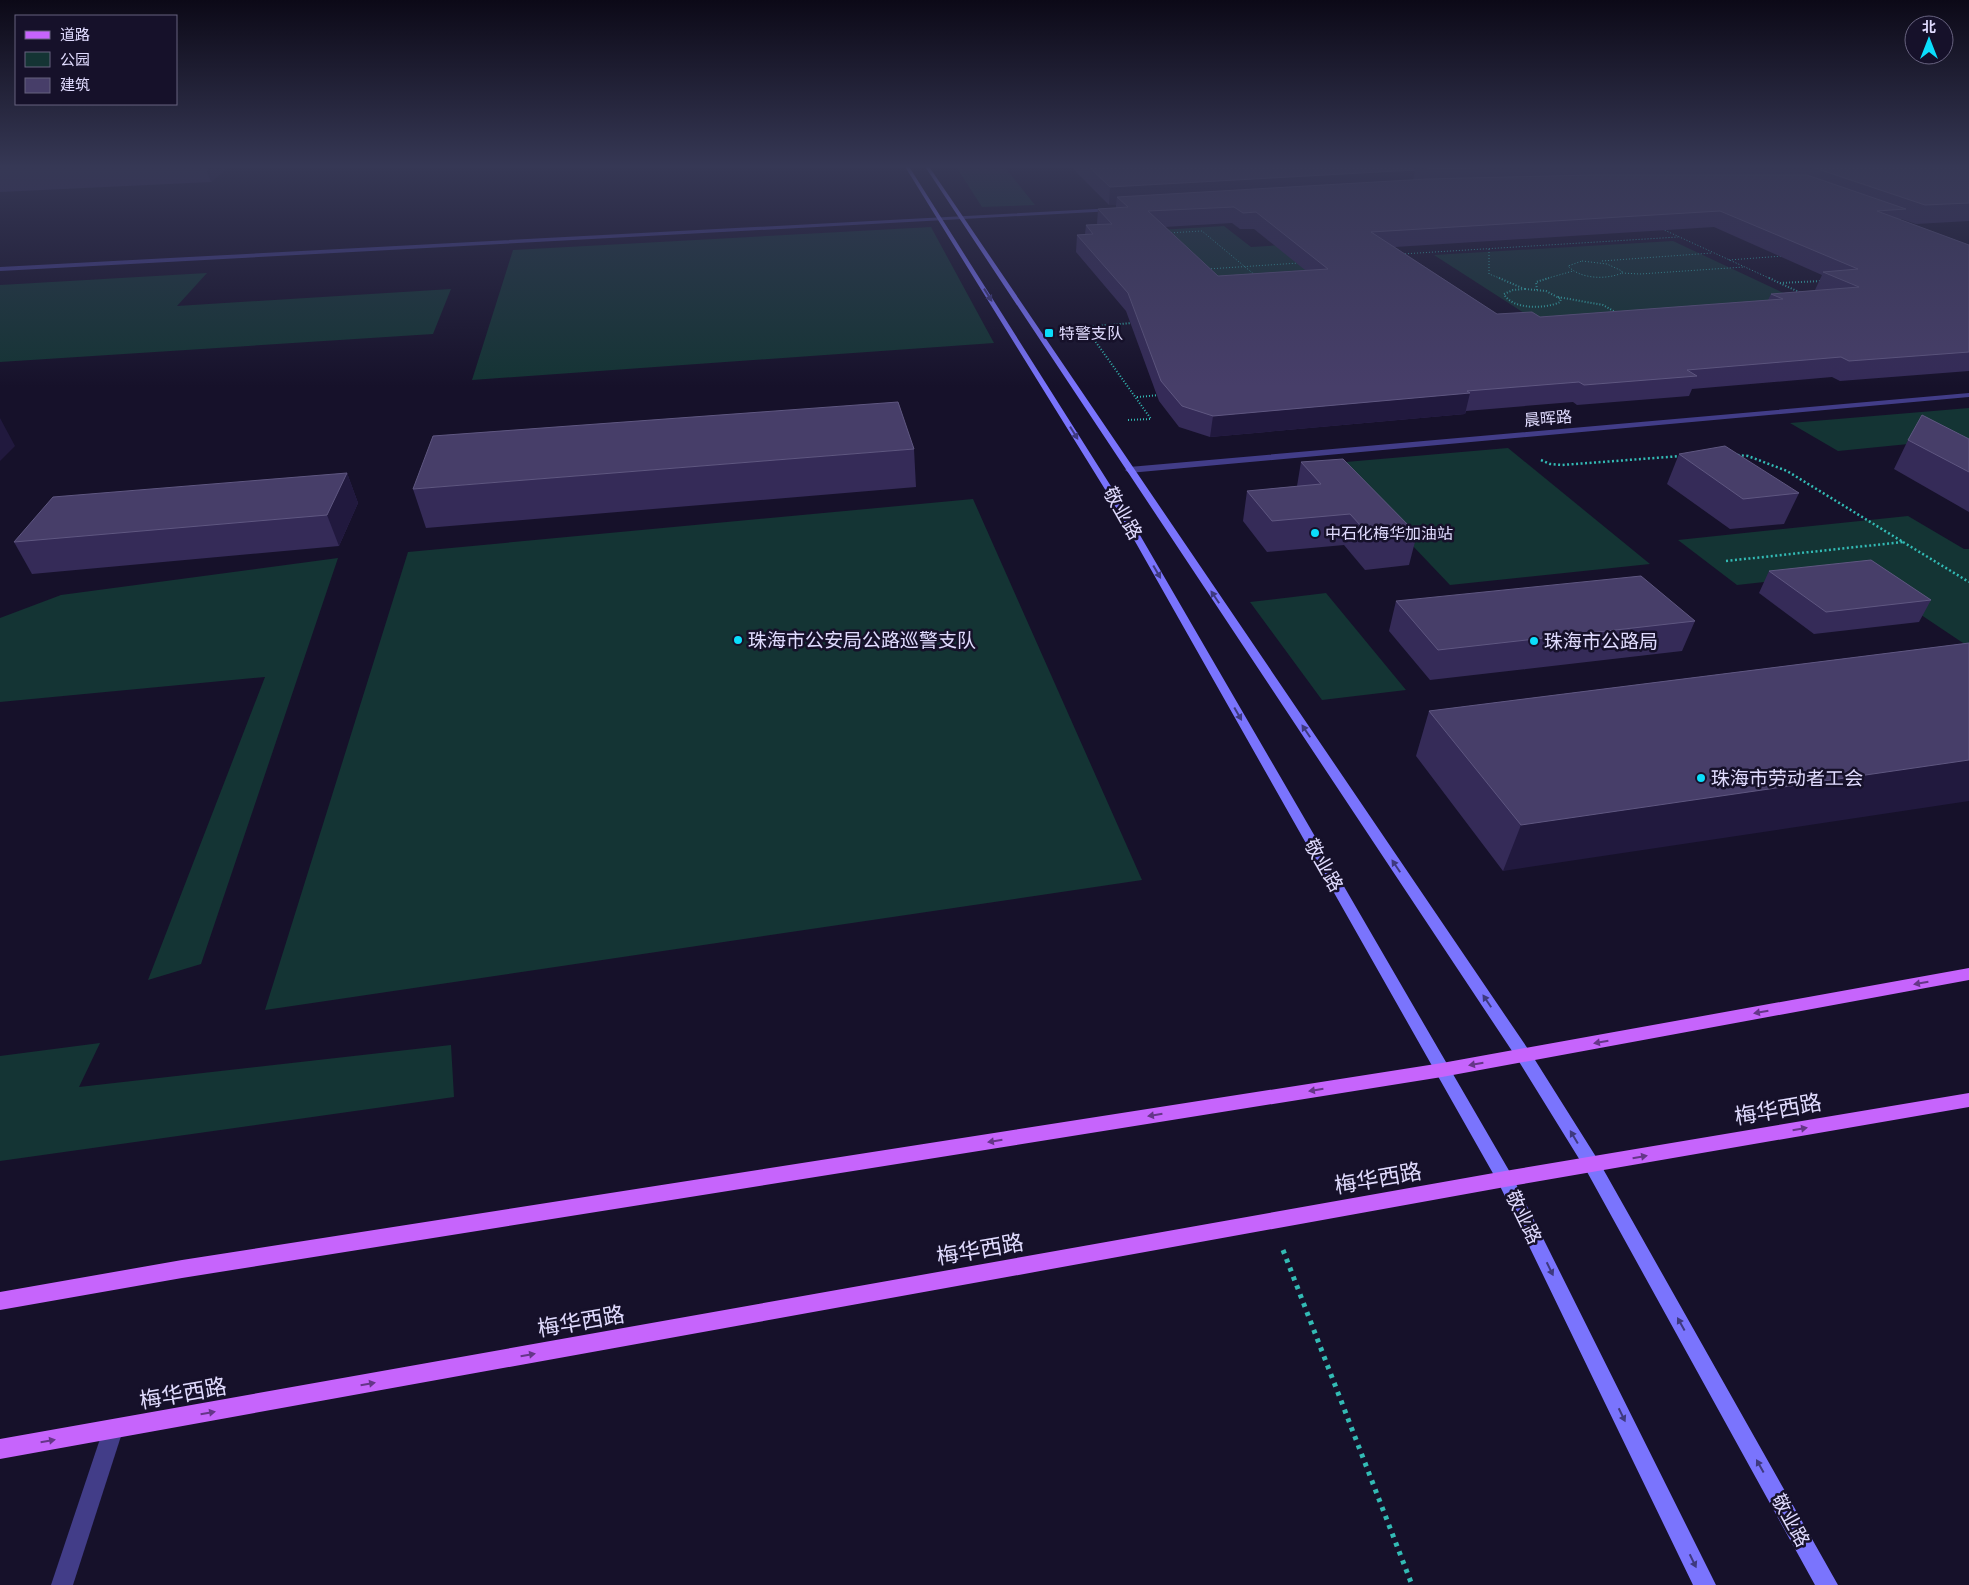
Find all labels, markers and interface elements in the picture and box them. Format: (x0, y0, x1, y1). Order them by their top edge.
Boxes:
legend (15, 15, 178, 105)
north arrow (1904, 15, 1954, 65)
text: 北 (1922, 18, 1936, 36)
text: 道路 (60, 25, 90, 44)
text: 公园 (60, 50, 90, 69)
text: 建筑 (60, 75, 90, 94)
one-way arrow (984, 288, 993, 301)
place label: 特警支队 (1059, 323, 1123, 343)
marker: 特警支队 (1043, 327, 1055, 339)
street label: 晨晖路 (1523, 406, 1573, 430)
one-way arrow (1070, 426, 1079, 439)
street label: 敬业路 (1098, 482, 1148, 544)
place label: 中石化梅华加油站 (1325, 523, 1453, 543)
marker: 中石化梅华加油站 (1309, 527, 1321, 539)
one-way arrow (1153, 566, 1162, 579)
one-way arrow (1210, 590, 1220, 603)
place label: 珠海市公安局公路巡警支队 (748, 628, 976, 652)
place label: 珠海市公路局 (1544, 629, 1658, 653)
marker: 珠海市公安局公路巡警支队 (732, 634, 744, 646)
marker: 珠海市公路局 (1528, 635, 1540, 647)
one-way arrow (1234, 706, 1242, 721)
one-way arrow (1301, 725, 1311, 738)
place label: 珠海市劳动者工会 (1711, 766, 1863, 790)
marker: 珠海市劳动者工会 (1695, 772, 1707, 784)
street label: 敬业路 (1299, 834, 1349, 896)
one-way arrow (1392, 859, 1401, 873)
one-way arrow (1913, 979, 1929, 987)
one-way arrow (1482, 994, 1492, 1008)
one-way arrow (1753, 1009, 1769, 1017)
one-way arrow (1593, 1038, 1609, 1046)
one-way arrow (1468, 1060, 1484, 1068)
one-way arrow (1308, 1086, 1324, 1094)
street label: 梅华西路 (1732, 1088, 1824, 1130)
one-way arrow (1147, 1112, 1163, 1120)
one-way arrow (1792, 1125, 1808, 1133)
one-way arrow (1570, 1131, 1579, 1144)
one-way arrow (987, 1137, 1003, 1145)
one-way arrow (1632, 1152, 1648, 1160)
street label: 梅华西路 (1332, 1157, 1424, 1199)
street label: 敬业路 (1501, 1186, 1547, 1248)
street label: 梅华西路 (934, 1228, 1026, 1270)
one-way arrow (1546, 1262, 1554, 1277)
street label: 梅华西路 (535, 1300, 627, 1342)
one-way arrow (1676, 1318, 1685, 1331)
one-way arrow (520, 1351, 535, 1359)
street label: 梅华西路 (137, 1372, 229, 1414)
one-way arrow (360, 1379, 376, 1387)
one-way arrow (200, 1408, 216, 1416)
one-way arrow (1618, 1408, 1626, 1422)
one-way arrow (40, 1436, 56, 1444)
one-way arrow (1756, 1459, 1764, 1474)
street label: 敬业路 (1767, 1489, 1815, 1551)
one-way arrow (1690, 1554, 1698, 1568)

